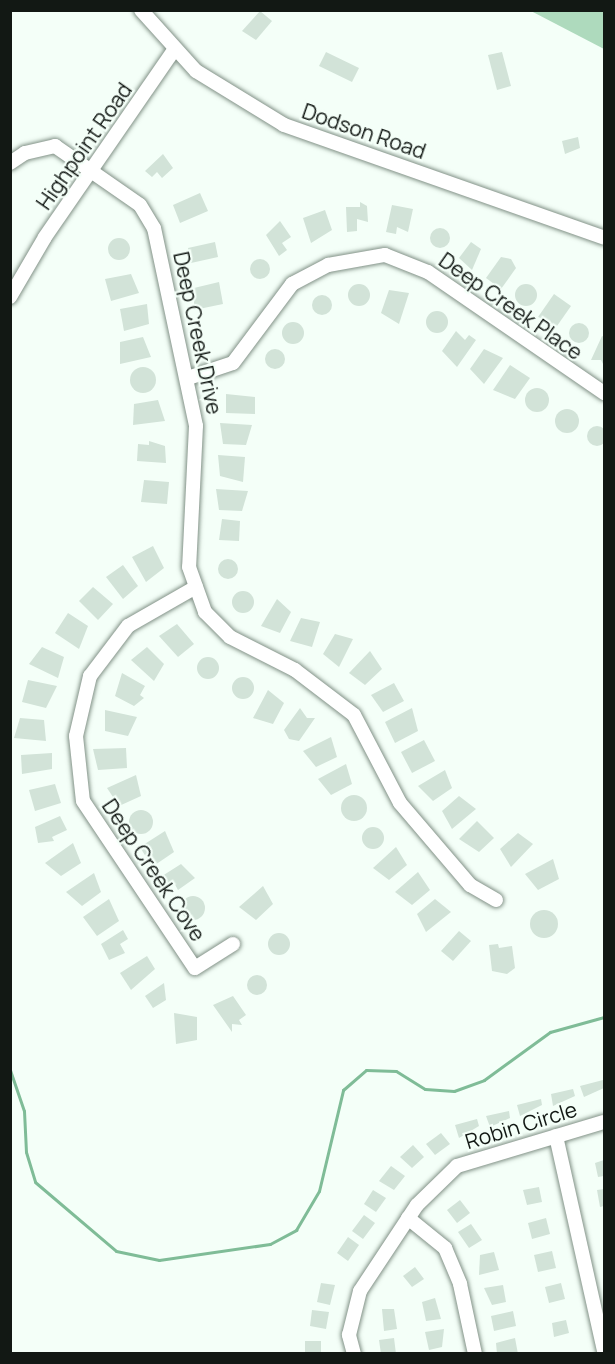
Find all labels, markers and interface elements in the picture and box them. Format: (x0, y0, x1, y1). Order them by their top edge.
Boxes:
street label: Highpoint Road (31, 78, 137, 214)
street label: Dodson Road (299, 98, 429, 164)
street label: Deep Creek Place (434, 247, 588, 365)
street label: Deep Creek Drive (168, 249, 228, 417)
street label: Deep Creek Cove (97, 794, 211, 946)
street label: Robin Circle (462, 1096, 580, 1154)

